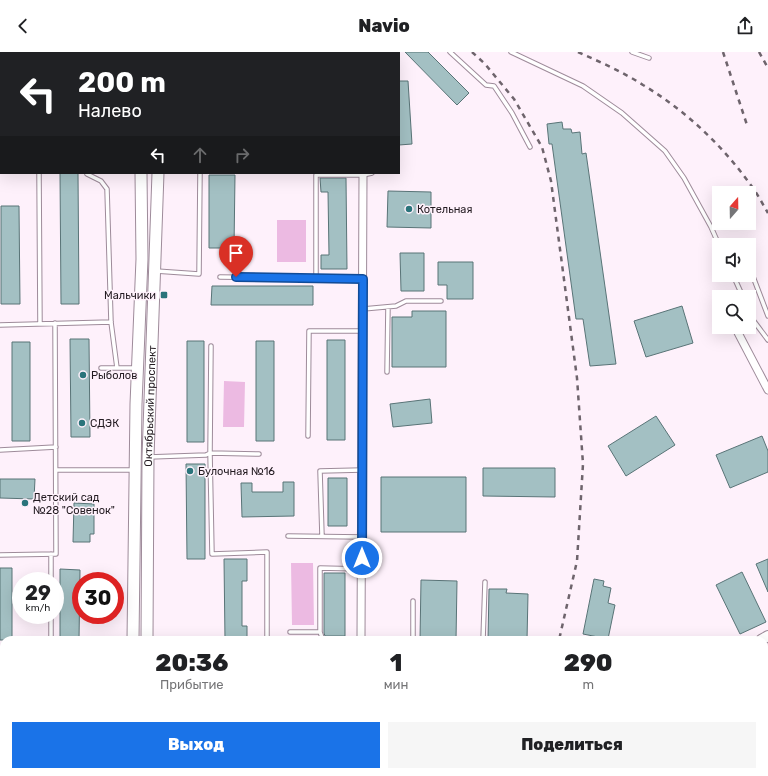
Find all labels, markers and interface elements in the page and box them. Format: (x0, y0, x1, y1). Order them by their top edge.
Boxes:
icon: back (12, 15, 34, 37)
text: Navio (358, 15, 410, 37)
icon: share (734, 15, 756, 37)
text: 200 m (78, 66, 166, 99)
icon: left (12, 68, 64, 120)
text: Налево (78, 100, 142, 122)
icon: left (147, 144, 169, 166)
icon: ahead (189, 144, 211, 166)
icon: right (231, 144, 253, 166)
north arrow (712, 186, 756, 230)
map controls (712, 186, 756, 334)
place label: Котельная (417, 203, 472, 216)
marker: Котельная (404, 204, 414, 214)
pin (219, 236, 253, 277)
button: sound (712, 238, 756, 282)
icon: arrive (225, 242, 247, 264)
place label: Мальчики (104, 289, 156, 302)
marker: Мальчики (159, 290, 169, 300)
button: search (712, 290, 756, 334)
street label: Октябрьский проспект (141, 345, 158, 467)
place label: Рыболов (91, 369, 137, 382)
marker: Рыболов (78, 370, 88, 380)
place label: СДЭК (90, 417, 119, 430)
marker: СДЭК (77, 418, 87, 428)
place label: Булочная №16 (198, 465, 275, 478)
marker: Булочная №16 (185, 466, 195, 476)
place label: Детский сад №28 "Совенок" (33, 491, 115, 517)
marker: Детский сад №28 "Совенок" (20, 498, 30, 508)
position arrow (341, 537, 383, 579)
speed limit sign: 30 (72, 572, 124, 624)
text: 29 (25, 581, 51, 605)
text: km/h (26, 602, 50, 614)
text: 20:36 (155, 649, 228, 677)
text: 1 (390, 649, 402, 677)
text: 290 (564, 649, 613, 677)
text: Прибытие (160, 677, 224, 692)
text: мин (384, 677, 408, 692)
text: m (582, 677, 594, 692)
button: Выход (12, 722, 380, 768)
button: Поделиться (388, 722, 756, 768)

